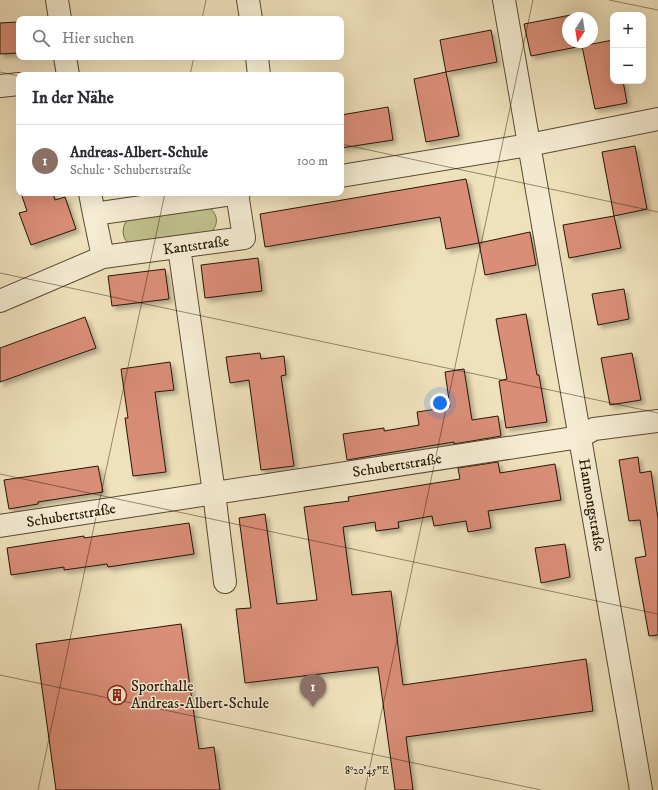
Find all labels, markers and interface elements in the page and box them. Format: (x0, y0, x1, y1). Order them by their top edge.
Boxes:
north arrow (562, 12, 598, 48)
map controls (610, 12, 646, 84)
button: + (610, 12, 646, 48)
search box (16, 16, 344, 60)
icon: search (30, 27, 52, 49)
text: Hier suchen (62, 29, 134, 48)
button: − (610, 48, 646, 84)
text: In der Nähe (32, 87, 114, 109)
text: Andreas-Albert-Schule (70, 143, 208, 162)
text: 1 (43, 153, 47, 169)
text: 100 m (297, 153, 328, 169)
text: Schule · Schubertstraße (70, 162, 191, 178)
street label: Kantstraße (162, 231, 230, 260)
your location (430, 393, 450, 413)
street label: Schubertstraße (351, 449, 443, 482)
street label: Hannongstraße (574, 457, 609, 553)
street label: Schubertstraße (25, 499, 117, 532)
pin: 1 (300, 674, 326, 707)
place label: Sporthalle Andreas-Albert-Schule (131, 677, 269, 713)
building icon: Sporthalle Andreas-Albert-Schule (106, 684, 128, 706)
text: 8°20'45"E (345, 765, 389, 777)

